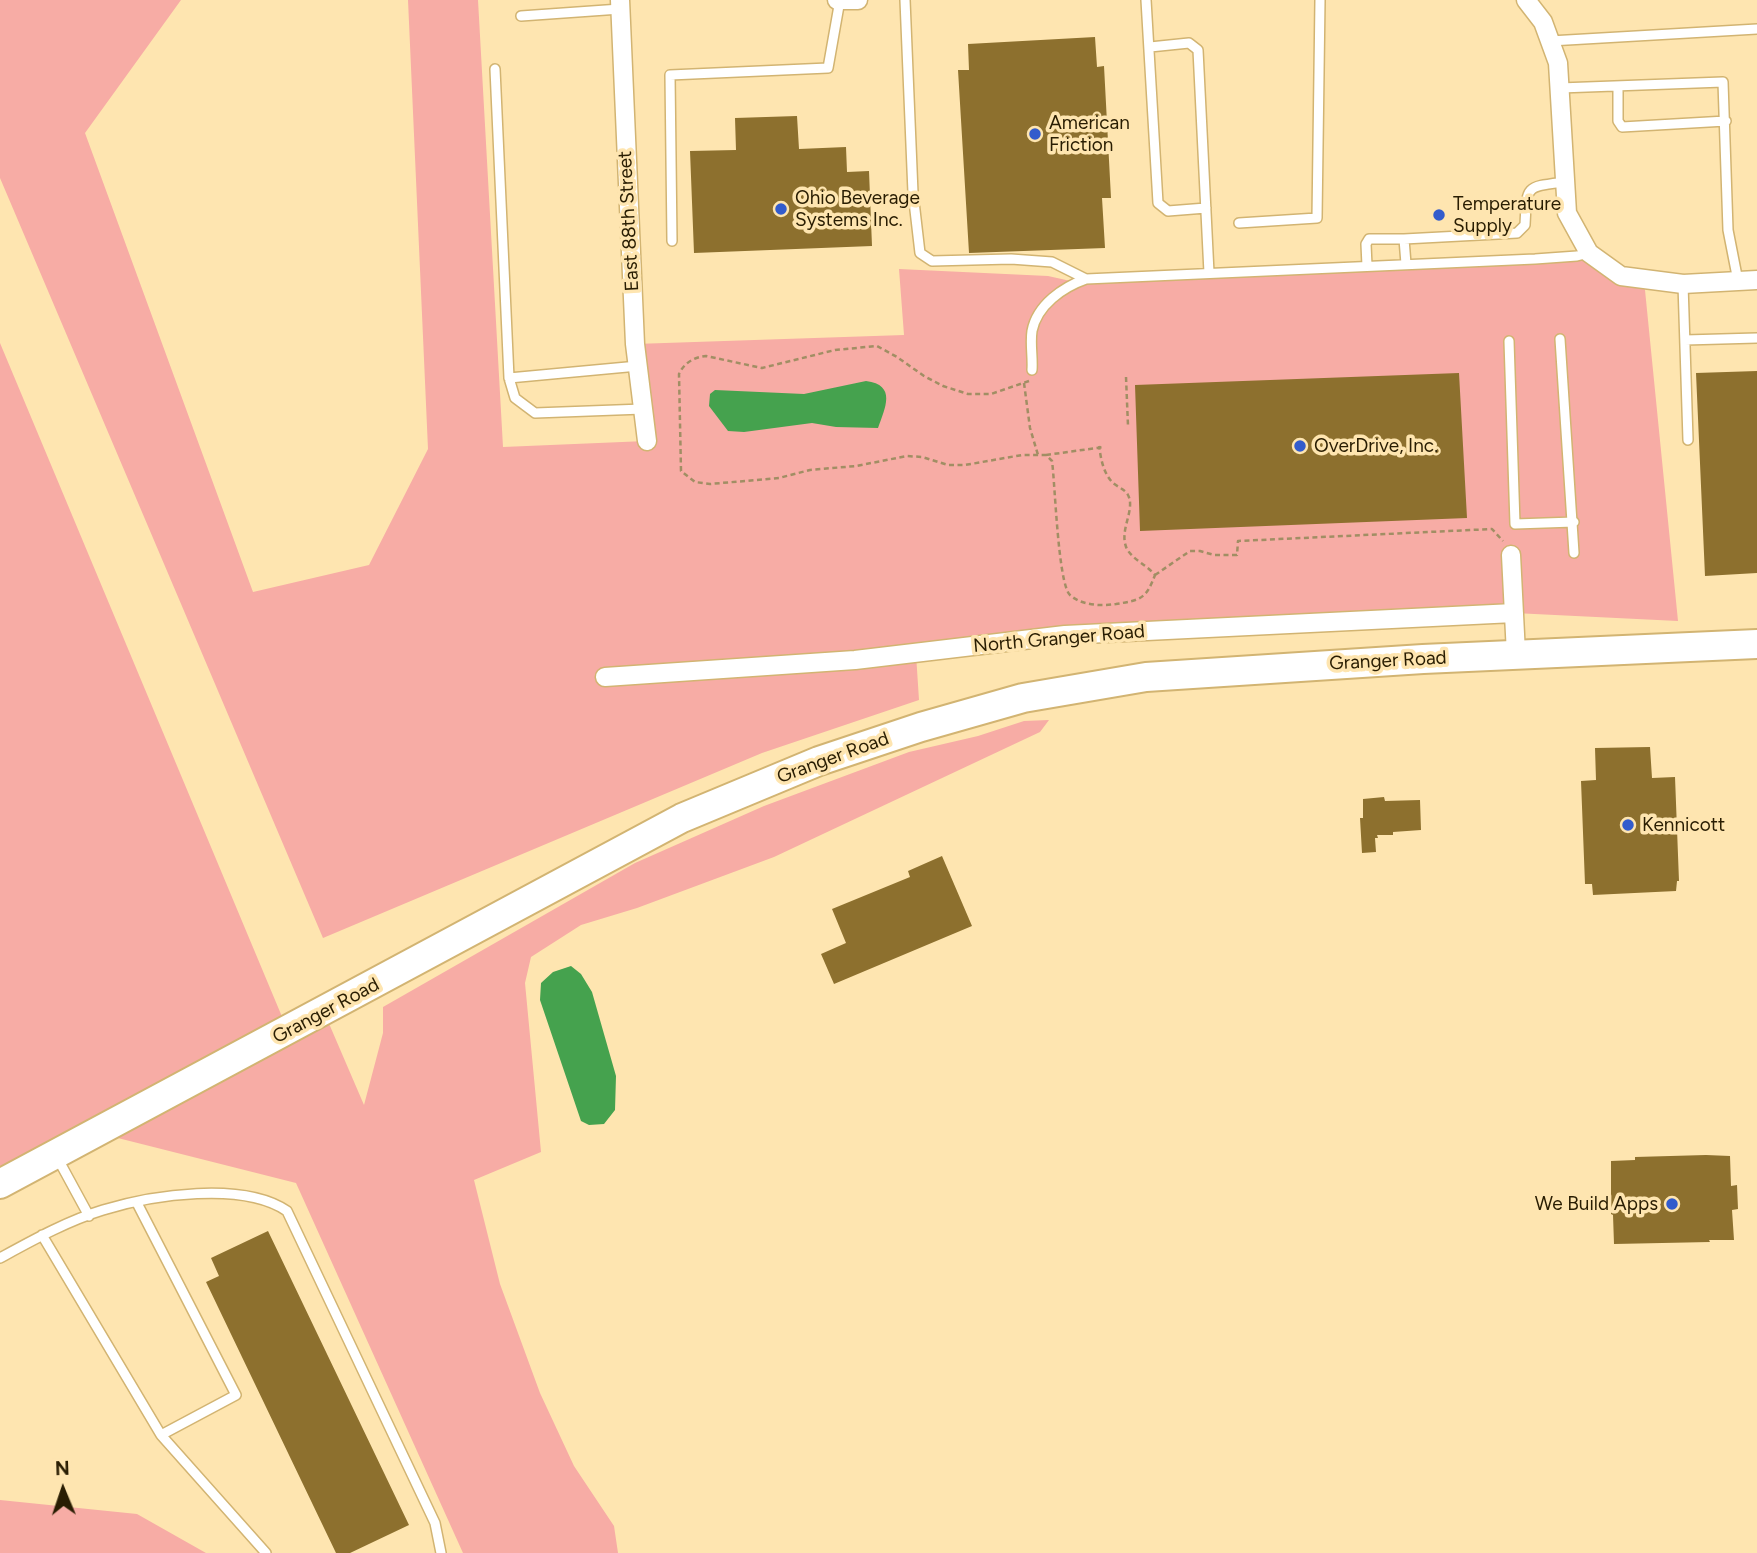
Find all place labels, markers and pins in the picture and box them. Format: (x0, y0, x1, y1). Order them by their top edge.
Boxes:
place label: American Friction (1049, 112, 1130, 156)
marker: American Friction (1027, 126, 1043, 142)
place label: Ohio Beverage Systems Inc. (795, 187, 920, 231)
place label: Temperature Supply (1453, 193, 1561, 237)
marker: Ohio Beverage Systems Inc. (773, 201, 789, 217)
marker: Temperature Supply (1431, 207, 1447, 223)
place label: OverDrive, Inc. (1314, 435, 1438, 457)
marker: OverDrive, Inc. (1292, 438, 1308, 454)
place label: Kennicott (1642, 814, 1725, 836)
marker: Kennicott (1620, 817, 1636, 833)
place label: We Build Apps (1535, 1193, 1658, 1215)
marker: We Build Apps (1664, 1196, 1680, 1212)

